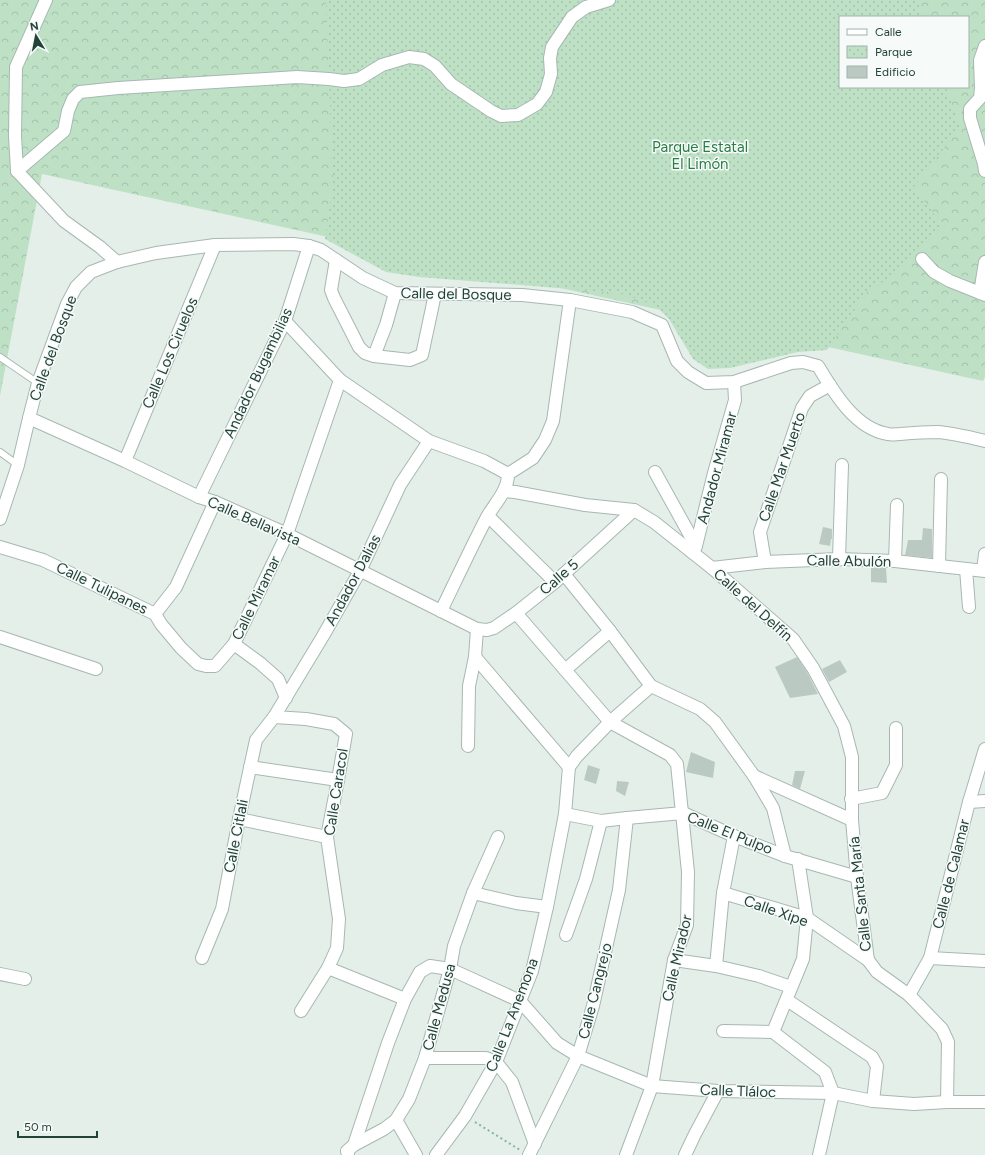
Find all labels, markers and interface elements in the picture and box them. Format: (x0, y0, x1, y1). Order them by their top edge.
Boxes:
north arrow (16, 16, 56, 56)
legend (839, 16, 969, 88)
text: N (29, 20, 40, 34)
text: Calle (875, 25, 902, 39)
text: Parque (875, 45, 913, 59)
text: Edificio (875, 65, 915, 79)
park label: Parque Estatal El Limón (652, 138, 748, 173)
street label: Calle del Bosque (400, 284, 512, 304)
street label: Calle del Bosque (26, 293, 80, 403)
street label: Calle Los Ciruelos (138, 295, 202, 411)
street label: Andador Bugambilias (220, 305, 296, 441)
street label: Andador Miramar (693, 410, 741, 526)
street label: Calle Mar Muerto (755, 410, 809, 524)
street label: Calle Bellavista (205, 492, 303, 550)
street label: Andador Dalias (321, 531, 385, 629)
street label: Calle Abulón (807, 551, 891, 571)
street label: Calle Miramar (228, 553, 284, 643)
street label: Calle 5 (536, 555, 582, 599)
street label: Calle Tulipanes (53, 558, 151, 618)
street label: Calle del Delfín (710, 565, 796, 645)
street label: Calle Caracol (320, 747, 352, 837)
street label: Calle Citlali (220, 798, 252, 874)
street label: Calle El Pulpo (685, 808, 776, 858)
street label: Calle de Calamar (929, 817, 973, 931)
street label: Calle Santa María (845, 836, 875, 952)
street label: Calle Xipe (742, 892, 810, 930)
street label: Calle Mirador (658, 913, 696, 1003)
street label: Calle Cangrejo (574, 941, 616, 1041)
street label: Calle La Anemona (482, 956, 542, 1074)
street label: Calle Medusa (419, 961, 459, 1053)
street label: Calle Tláloc (700, 1081, 776, 1101)
scale bar (18, 1113, 97, 1139)
text: 50 m (24, 1120, 52, 1134)

